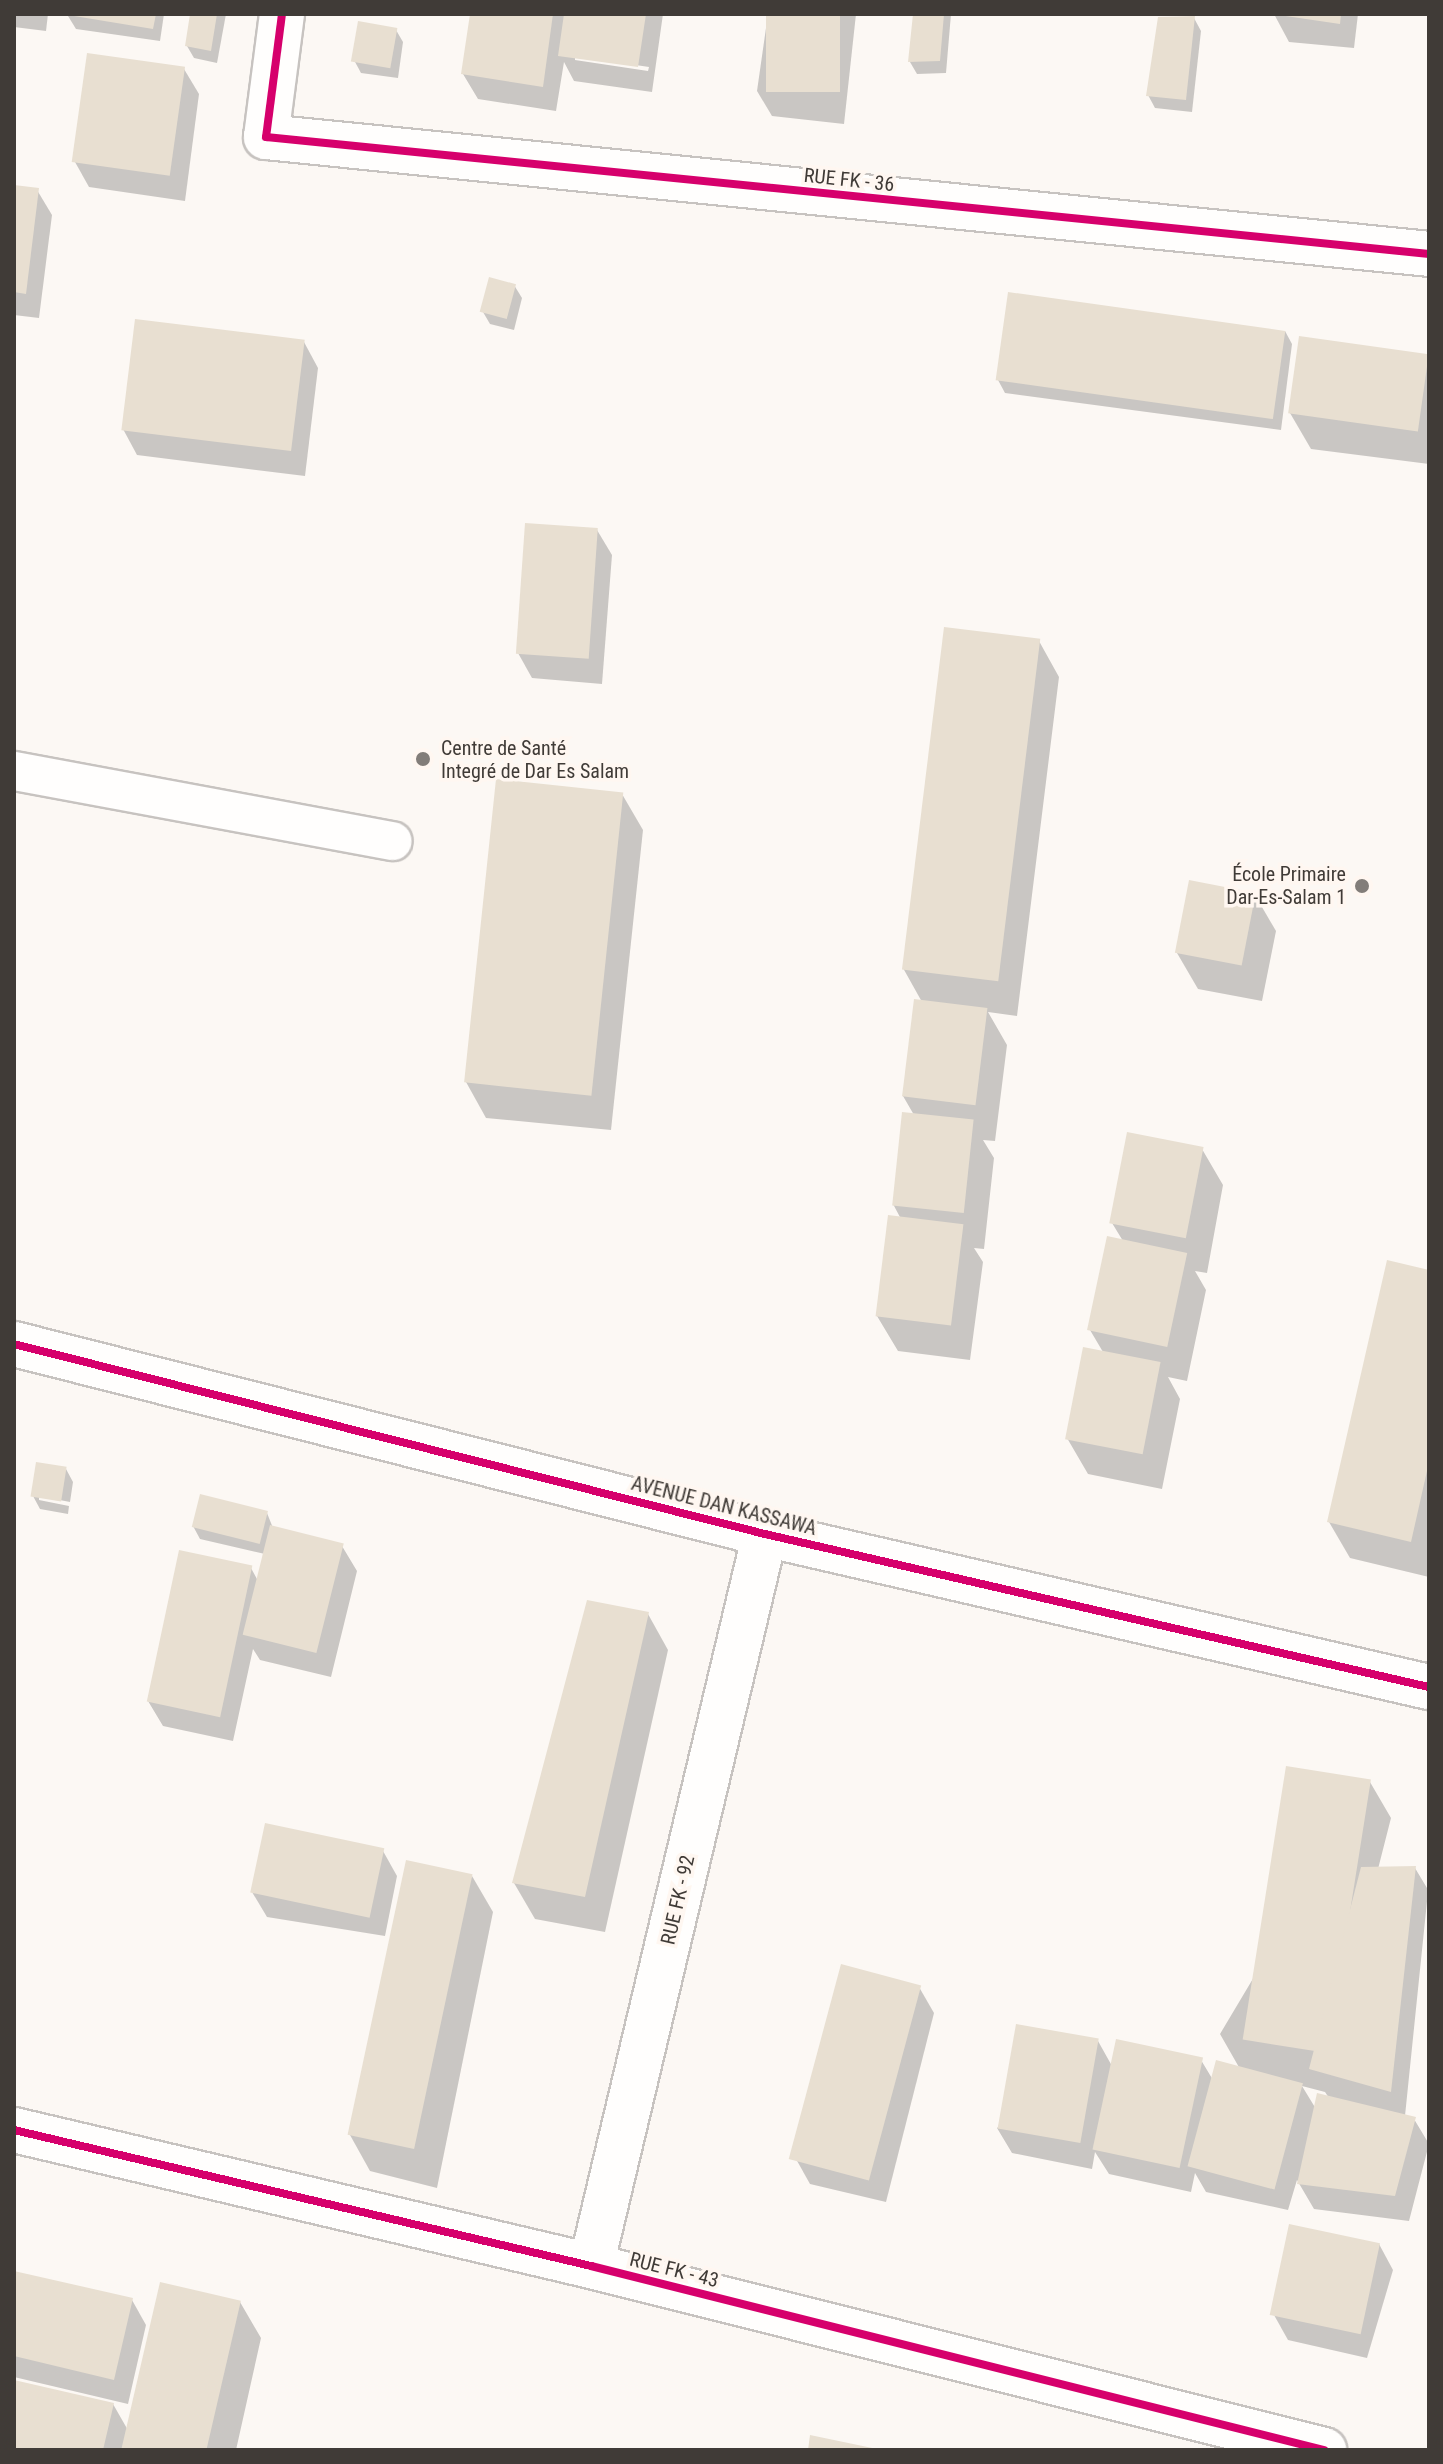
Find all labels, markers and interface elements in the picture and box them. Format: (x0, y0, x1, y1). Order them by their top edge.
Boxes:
street label: RUE FK - 36 (803, 163, 895, 197)
place label: Centre de Santé Integré de Dar Es Salam (441, 736, 629, 783)
marker: Centre de Santé Integré de Dar Es Salam (412, 748, 434, 770)
place label: École Primaire Dar-Es-Salam 1 (1226, 862, 1346, 909)
marker: École Primaire Dar-Es-Salam 1 (1353, 877, 1371, 895)
street label: AVENUE DAN KASSAWA (629, 1471, 819, 1541)
street label: RUE FK - 92 (656, 1853, 700, 1947)
street label: RUE FK - 43 (627, 2247, 721, 2293)

